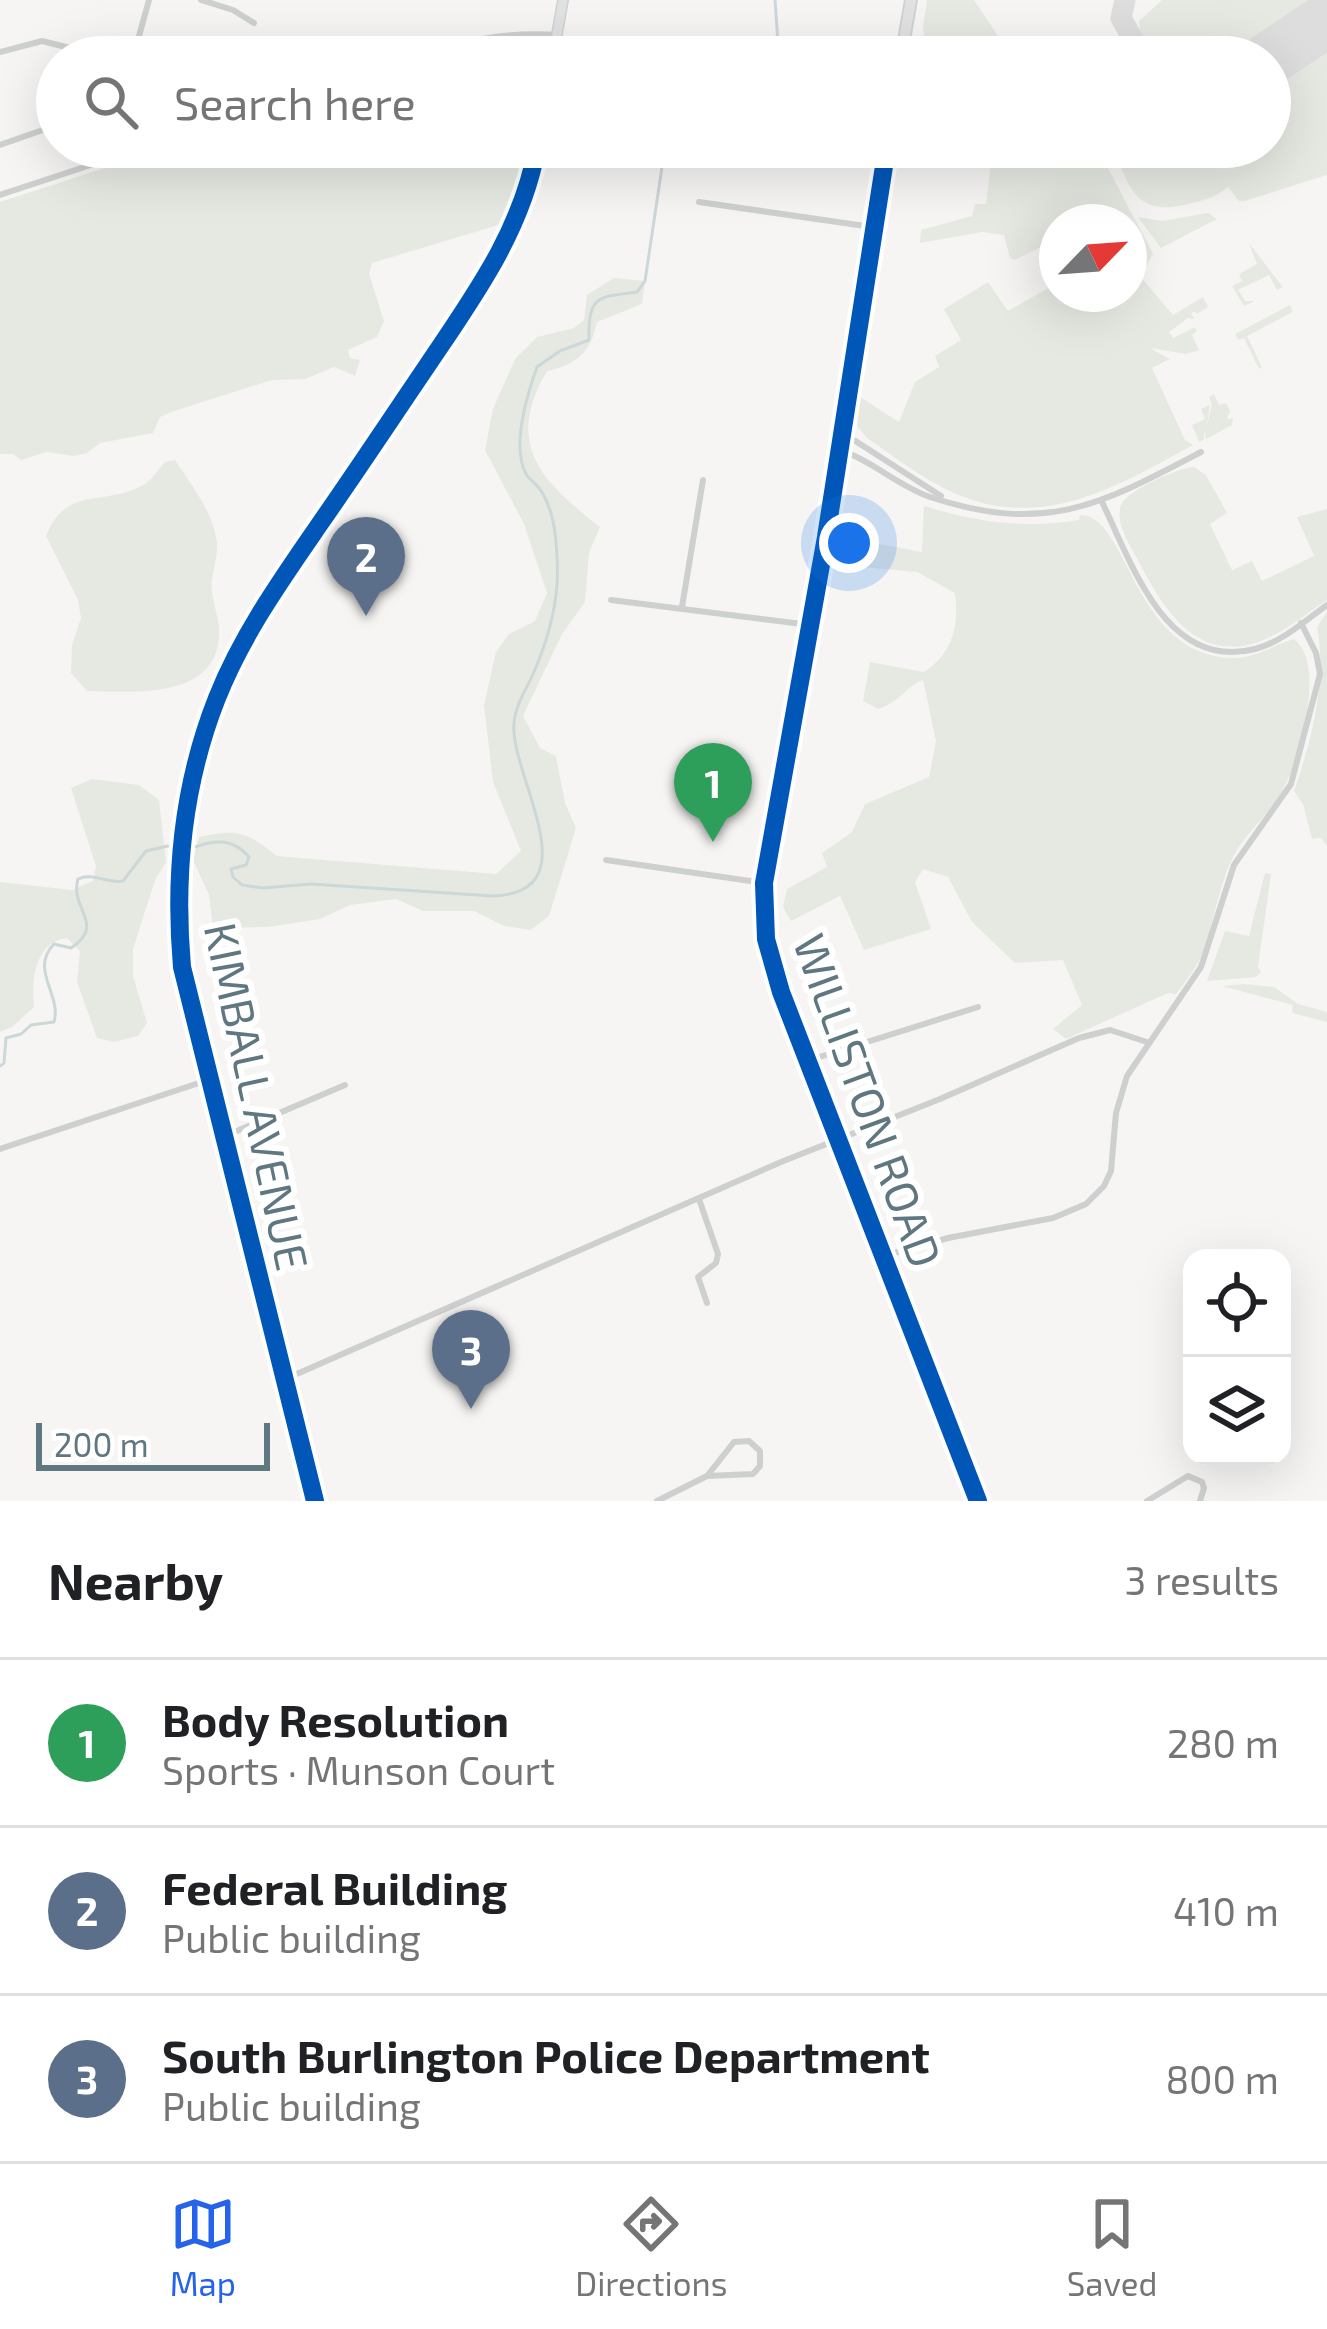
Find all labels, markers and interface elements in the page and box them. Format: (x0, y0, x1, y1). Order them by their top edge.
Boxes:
search box (36, 36, 1291, 168)
icon: search (78, 69, 144, 135)
text: Search here (174, 75, 416, 129)
north arrow (1039, 204, 1147, 312)
your location (819, 513, 879, 573)
pin: 2 (327, 517, 405, 616)
pin: 1 (674, 743, 752, 842)
street label: KIMBALL AVENUE (195, 917, 321, 1275)
street label: WILLISTON ROAD (784, 926, 954, 1274)
map controls (1183, 1249, 1291, 1465)
button: locate (1183, 1249, 1291, 1357)
pin: 3 (432, 1310, 510, 1409)
button: layers (1183, 1357, 1291, 1465)
scale bar (36, 1417, 270, 1470)
text: 200 m (54, 1424, 149, 1464)
text: Nearby (48, 1549, 223, 1610)
text: 3 results (1125, 1556, 1279, 1603)
text: Body Resolution (162, 1692, 509, 1746)
text: 1 (79, 1719, 95, 1766)
text: 280 m (1167, 1719, 1279, 1766)
text: Sports · Munson Court (162, 1746, 555, 1793)
text: Federal Building (162, 1860, 507, 1914)
text: 2 (76, 1887, 98, 1934)
text: 410 m (1173, 1887, 1279, 1934)
text: Public building (162, 1914, 421, 1961)
text: South Burlington Police Department (162, 2028, 930, 2082)
text: 3 (76, 2055, 98, 2102)
text: 800 m (1165, 2055, 1279, 2102)
text: Public building (162, 2082, 421, 2129)
tab: Map (170, 2191, 236, 2303)
tab: Directions (575, 2191, 727, 2303)
tab: Saved (1067, 2191, 1157, 2303)

